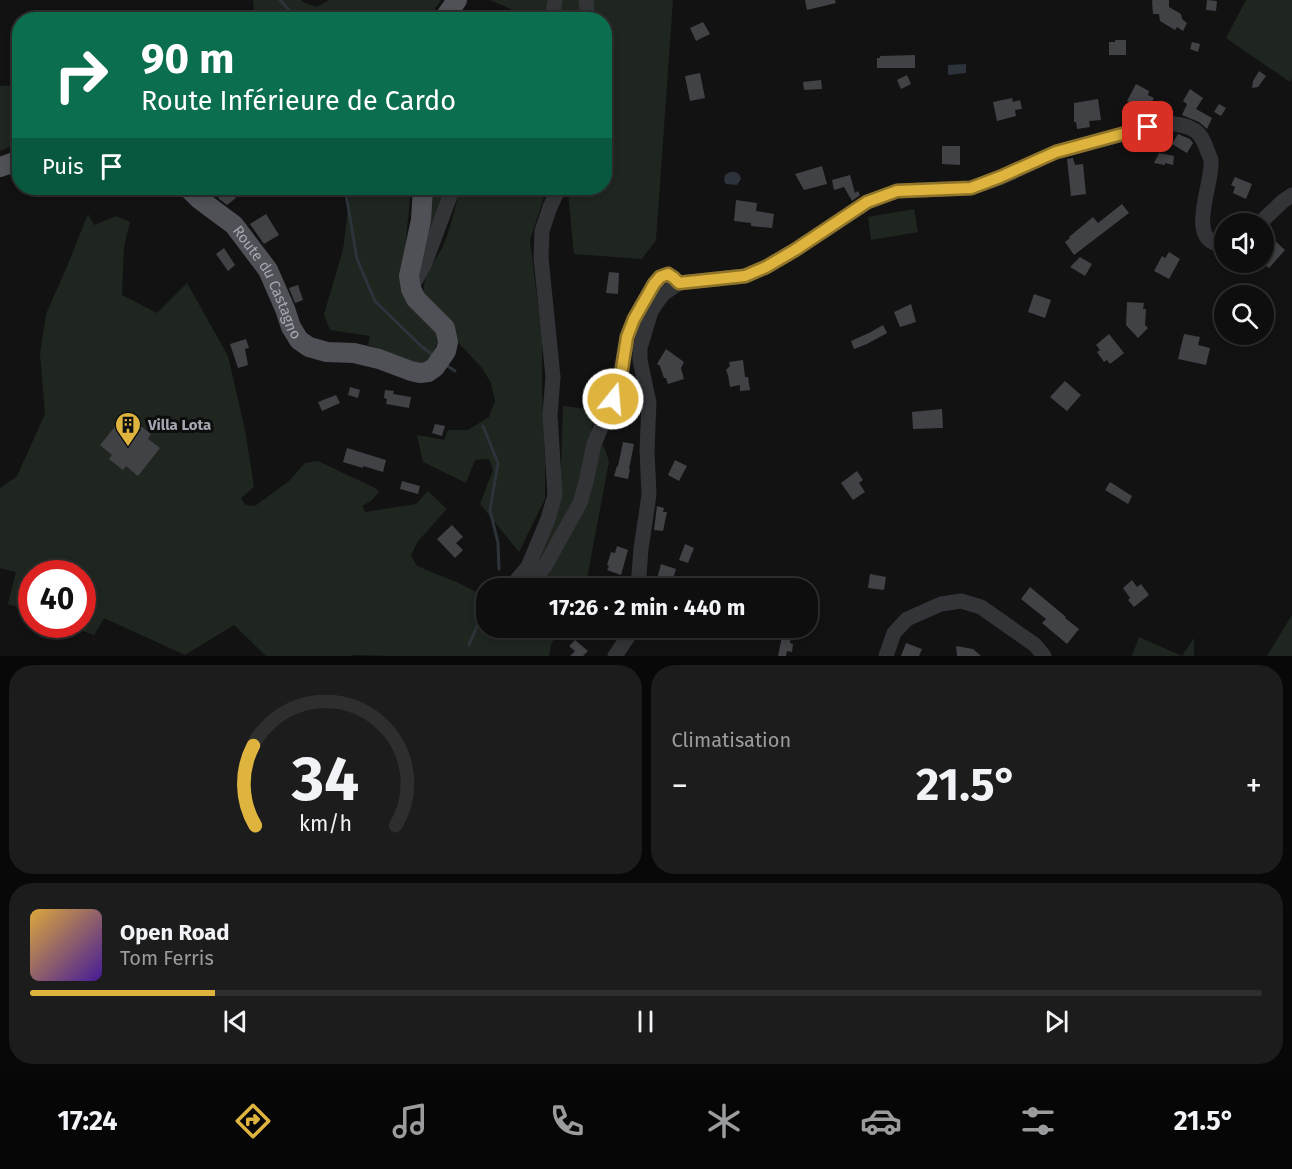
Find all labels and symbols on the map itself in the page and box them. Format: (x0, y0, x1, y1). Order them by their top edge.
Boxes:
pin (1122, 101, 1173, 152)
street label: Route du Castagno (229, 222, 305, 342)
position arrow (581, 367, 645, 431)
building icon: Villa Lota (113, 410, 143, 448)
place label: Villa Lota (147, 416, 211, 434)
speed limit sign: 40 (18, 560, 96, 638)

